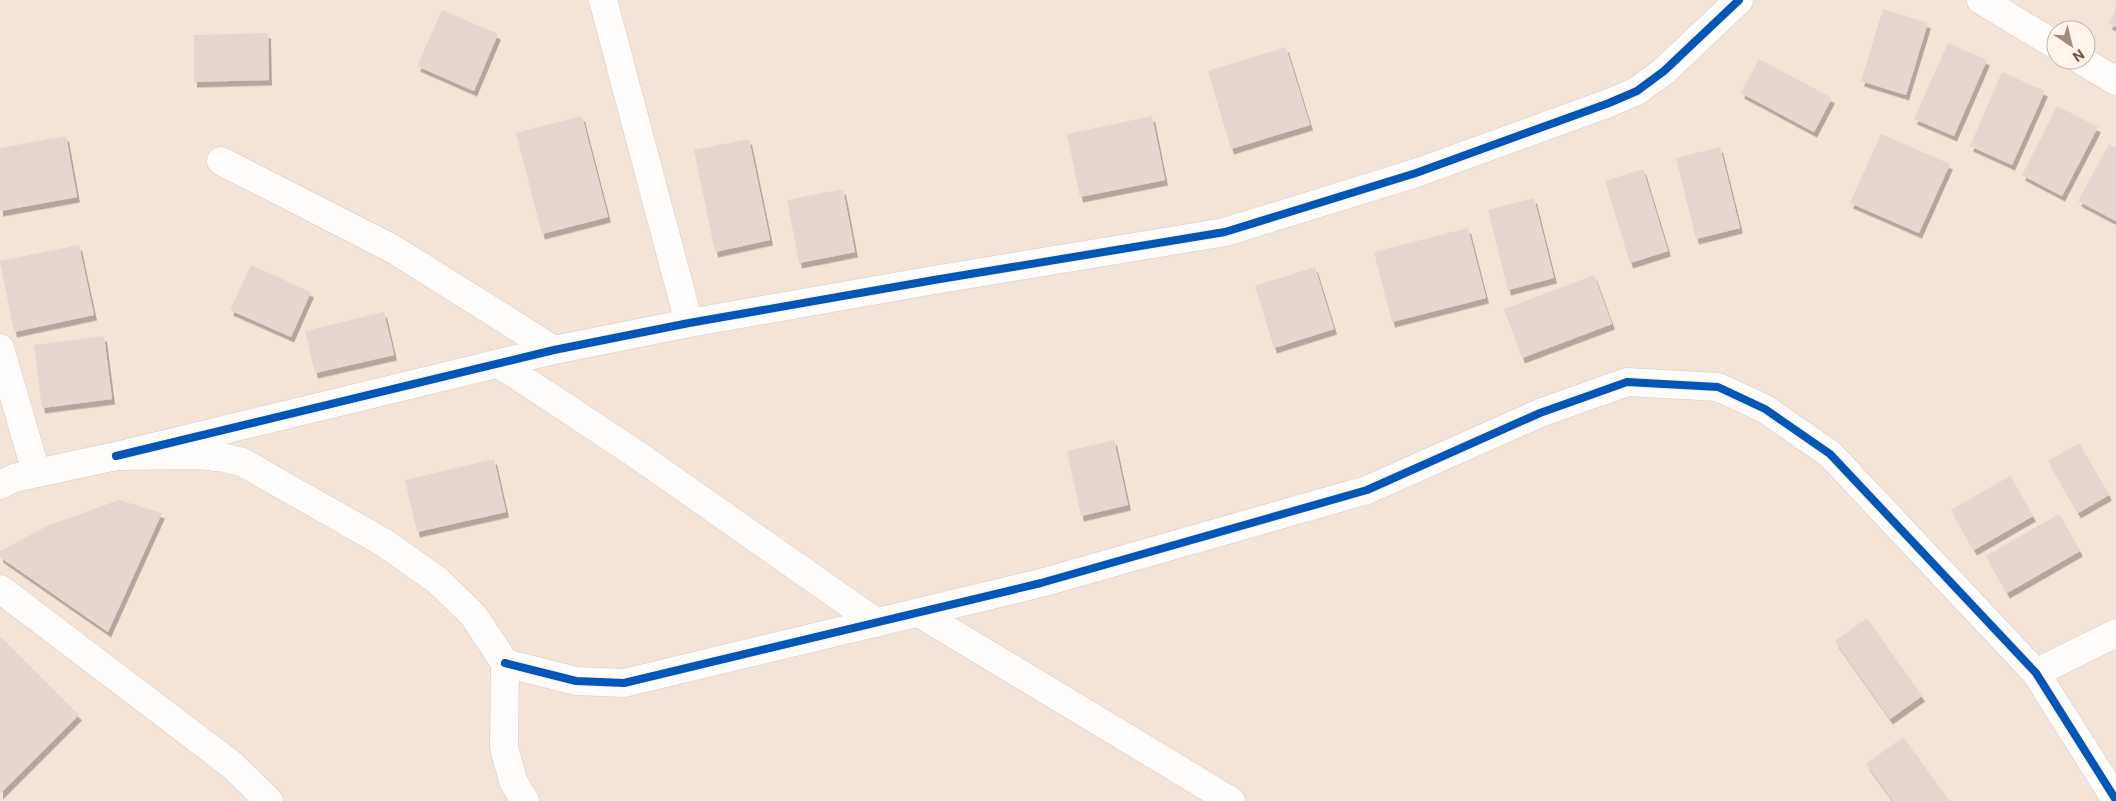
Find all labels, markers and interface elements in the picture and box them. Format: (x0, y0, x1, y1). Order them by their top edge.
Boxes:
north arrow (2046, 20, 2096, 70)
text: N (2070, 46, 2088, 66)

